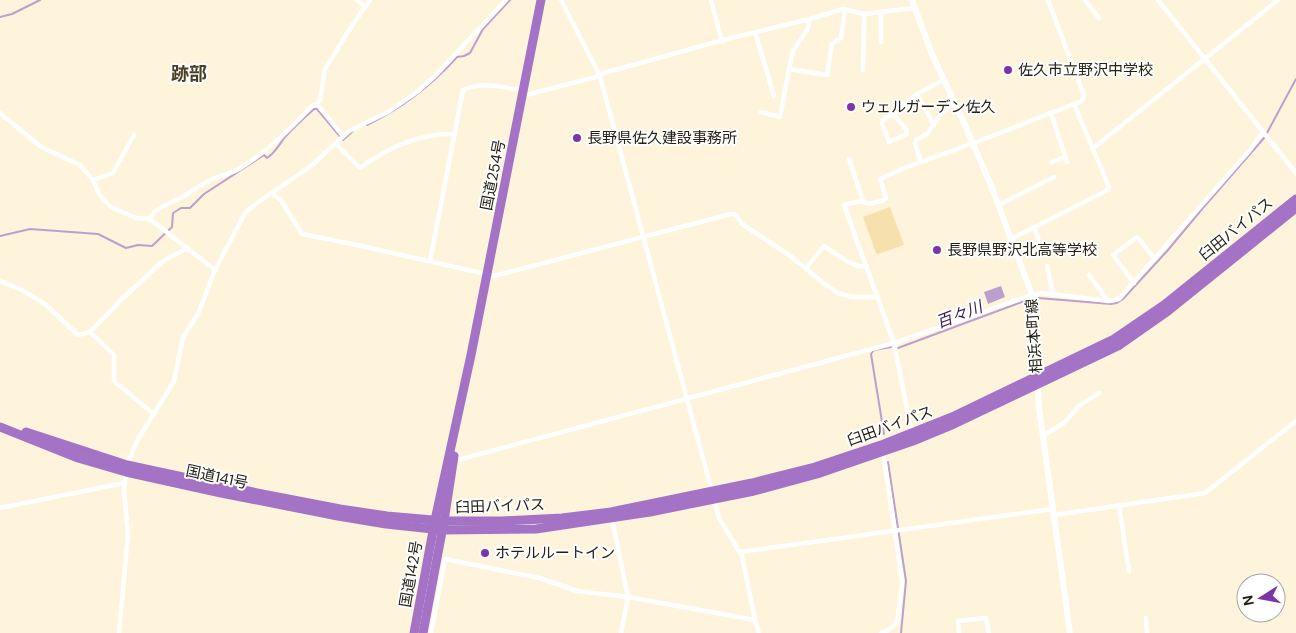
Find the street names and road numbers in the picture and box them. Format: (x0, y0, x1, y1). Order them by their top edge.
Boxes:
street label: 国道254号 (476, 138, 510, 212)
street label: 臼田バイパス (1195, 193, 1277, 265)
street label: 相浜本町線 (1021, 298, 1047, 374)
street label: 臼田バイパス (844, 401, 936, 451)
street label: 国道141号 (184, 461, 250, 493)
street label: 臼田バイパス (455, 494, 545, 518)
street label: 国道142号 (395, 539, 427, 609)

